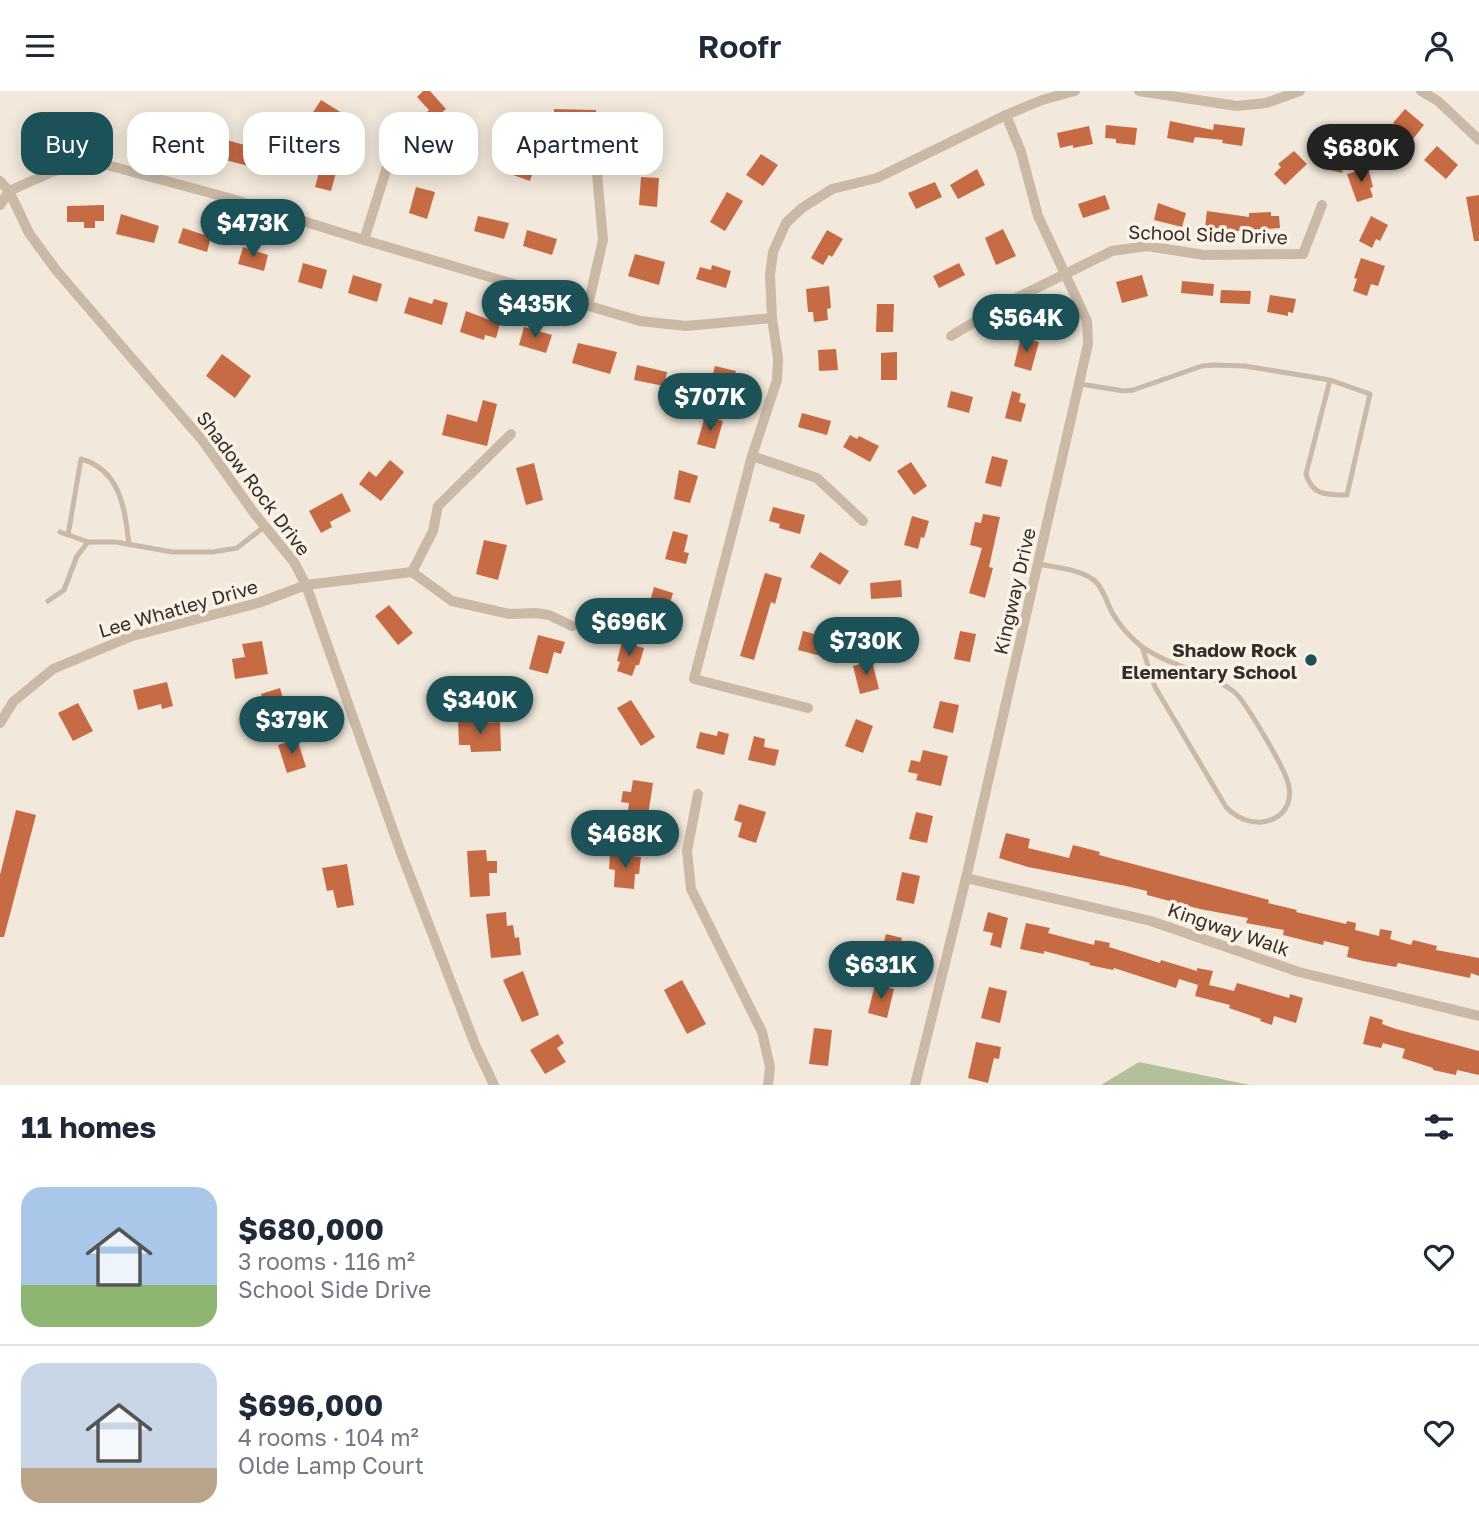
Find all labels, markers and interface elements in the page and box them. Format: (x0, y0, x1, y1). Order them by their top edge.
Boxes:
icon: menu (21, 27, 59, 65)
text: Roofr (698, 27, 781, 65)
icon: person (1420, 27, 1458, 65)
chip: Buy (21, 112, 113, 175)
chip: Rent (127, 112, 229, 175)
chip: Filters (243, 112, 365, 175)
chip: New (379, 112, 478, 175)
chip: Apartment (492, 112, 663, 175)
pin: $680K (1312, 125, 1410, 184)
text: $680K (1323, 133, 1399, 161)
pin: $473K (204, 199, 302, 259)
text: $473K (216, 208, 290, 236)
street label: School Side Drive (1128, 220, 1288, 248)
pin: $435K (486, 281, 584, 340)
text: $435K (498, 289, 572, 317)
pin: $564K (977, 295, 1075, 354)
text: $564K (988, 303, 1064, 331)
pin: $707K (661, 373, 759, 433)
text: $707K (674, 382, 746, 410)
street label: Shadow Rock Drive (192, 406, 316, 560)
street label: Kingway Drive (988, 525, 1040, 657)
street label: Lee Whatley Drive (96, 574, 260, 642)
pin: $696K (580, 599, 678, 658)
text: $696K (591, 607, 667, 635)
pin: $730K (817, 617, 915, 677)
text: $730K (829, 626, 903, 654)
place label: Shadow Rock Elementary School (1121, 638, 1297, 683)
marker: Shadow Rock Elementary School (1303, 652, 1319, 668)
pin: $340K (431, 677, 529, 736)
text: $340K (442, 685, 518, 713)
pin: $379K (243, 697, 341, 756)
text: $379K (255, 705, 329, 733)
pin: $468K (576, 811, 674, 870)
text: $468K (587, 819, 663, 847)
street label: Kingway Walk (1165, 897, 1293, 961)
pin: $631K (832, 941, 930, 1001)
text: $631K (845, 950, 917, 978)
icon: filters (1420, 1108, 1458, 1146)
text: 11 homes (21, 1109, 156, 1145)
text: $680,000 (238, 1211, 384, 1247)
icon: home (77, 1215, 161, 1299)
icon: heart (1420, 1238, 1458, 1276)
text: 3 rooms · 116 m² (238, 1247, 415, 1275)
text: School Side Drive (238, 1275, 431, 1303)
text: $696,000 (238, 1387, 383, 1423)
icon: home (77, 1391, 161, 1475)
icon: heart (1420, 1414, 1458, 1452)
text: 4 rooms · 104 m² (238, 1423, 419, 1451)
text: Olde Lamp Court (238, 1451, 424, 1479)

